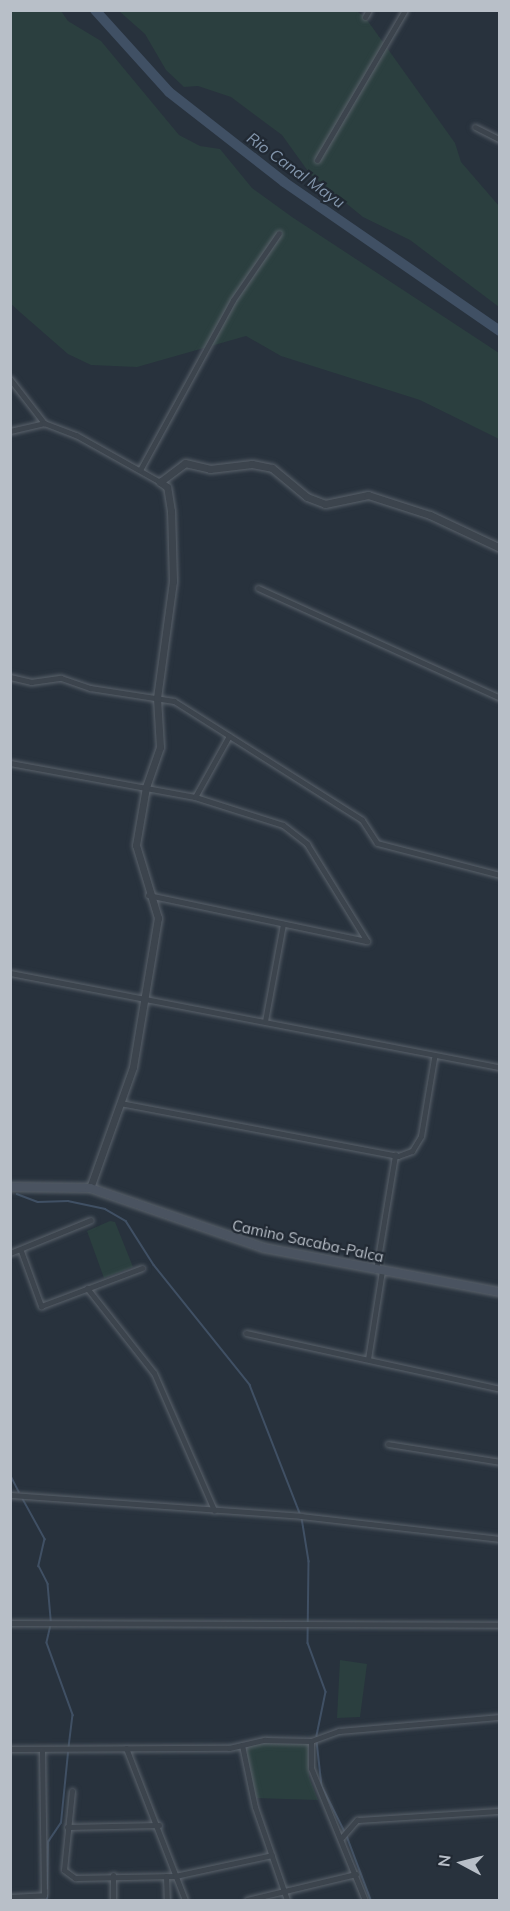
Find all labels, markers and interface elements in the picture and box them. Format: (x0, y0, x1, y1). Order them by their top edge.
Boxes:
water label: Rio Canal Mayu (243, 128, 349, 212)
street label: Camino Sacaba-Palca (231, 1216, 385, 1266)
north arrow (432, 1833, 492, 1893)
text: N (433, 1854, 455, 1868)

